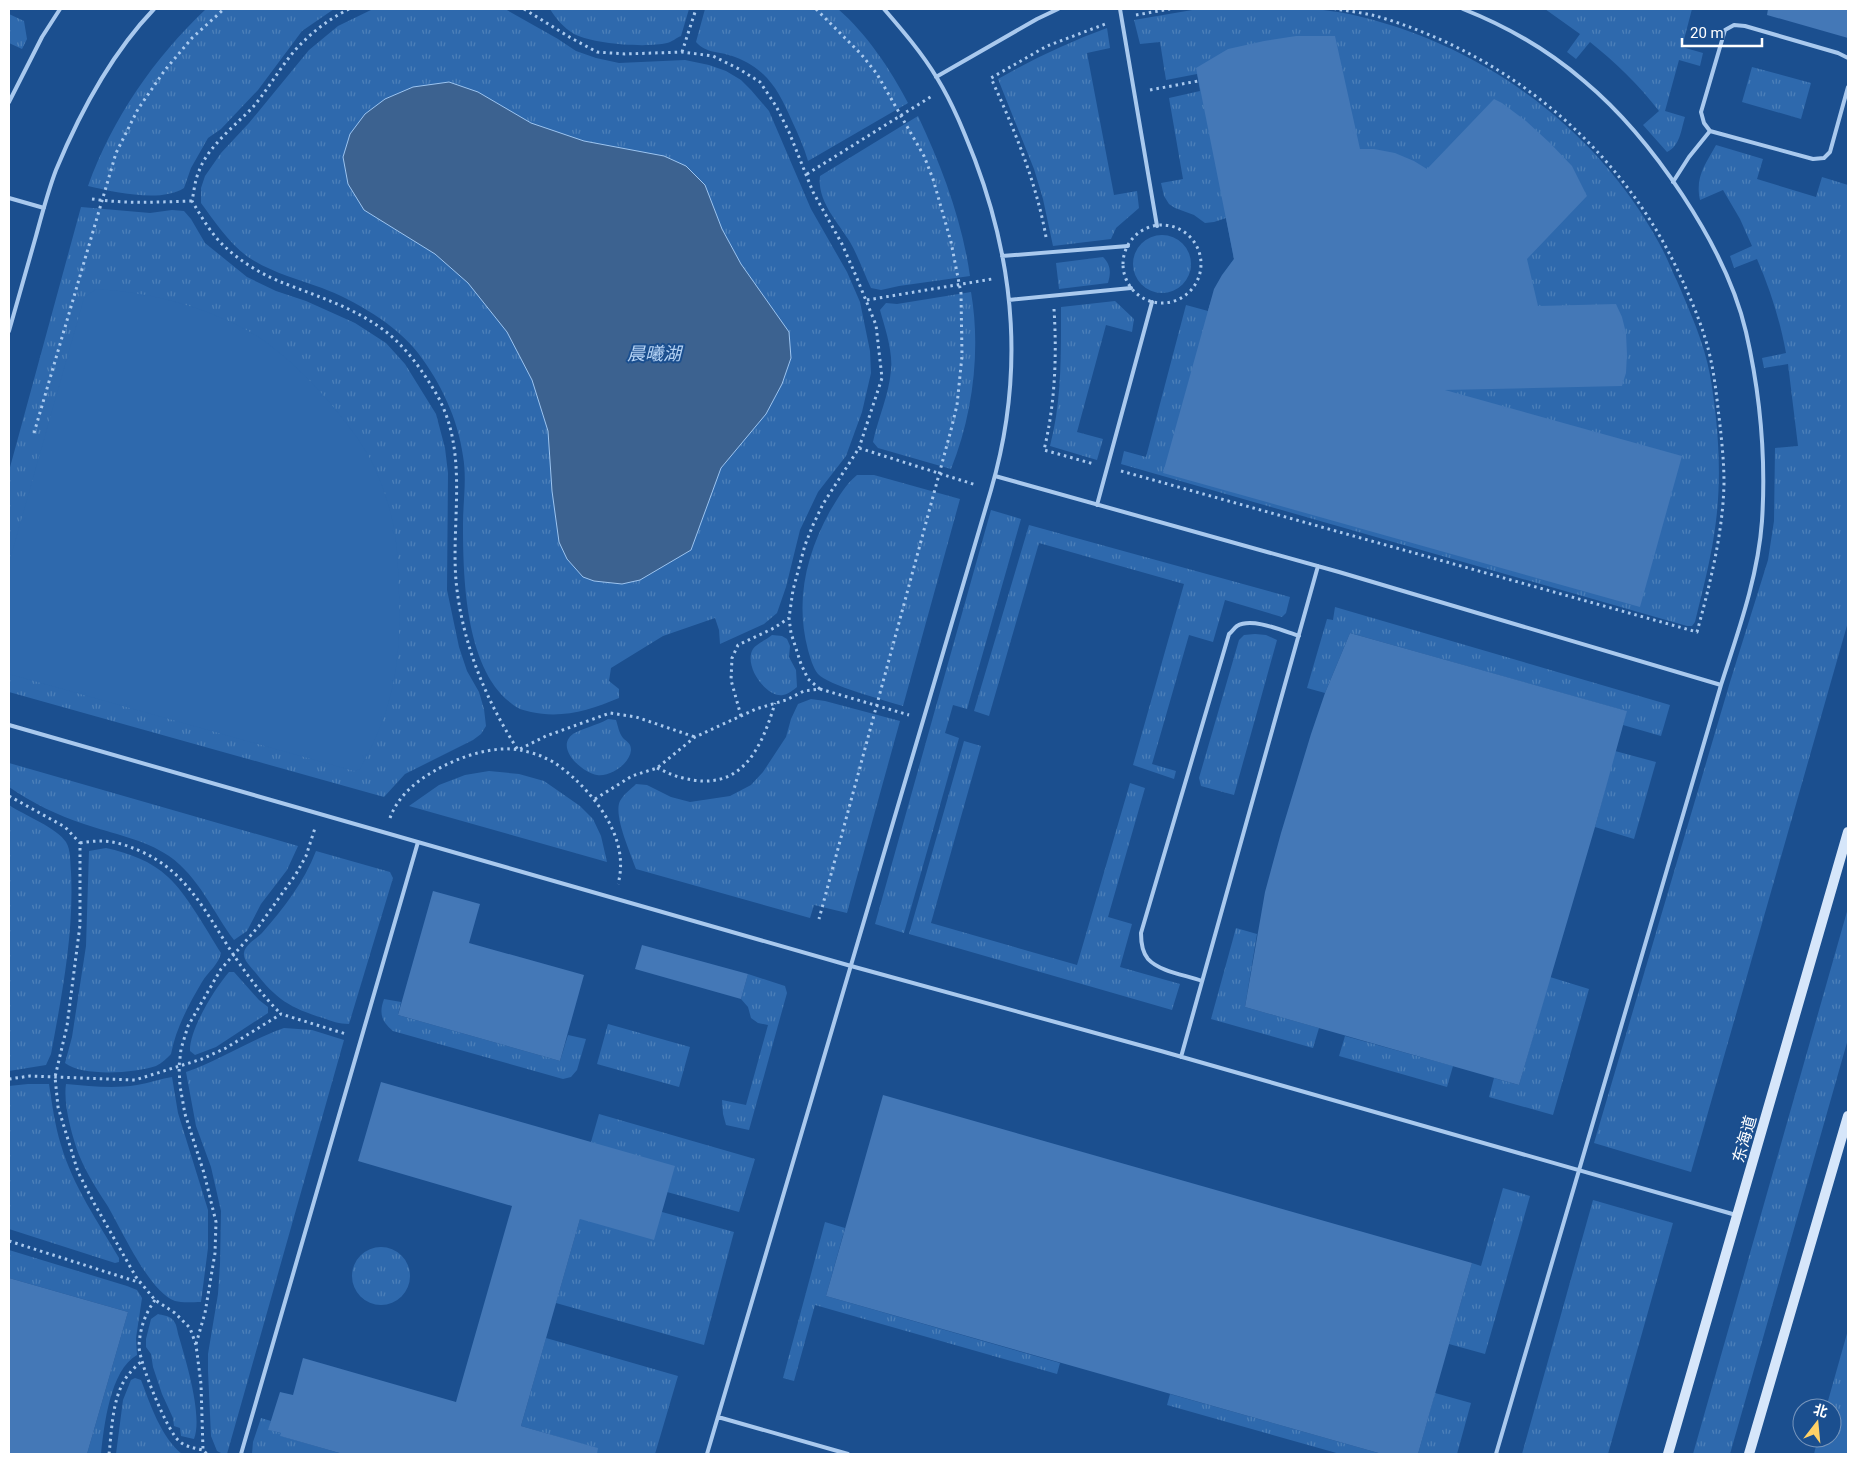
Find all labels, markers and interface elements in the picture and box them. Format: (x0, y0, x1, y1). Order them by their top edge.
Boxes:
scale bar (1682, 15, 1762, 47)
text: 20 m (1690, 24, 1724, 42)
water label: 晨曦湖 (627, 343, 684, 364)
street label: 东海道 (1729, 1113, 1760, 1165)
north arrow (1792, 1398, 1842, 1448)
text: 北 (1812, 1401, 1830, 1420)

